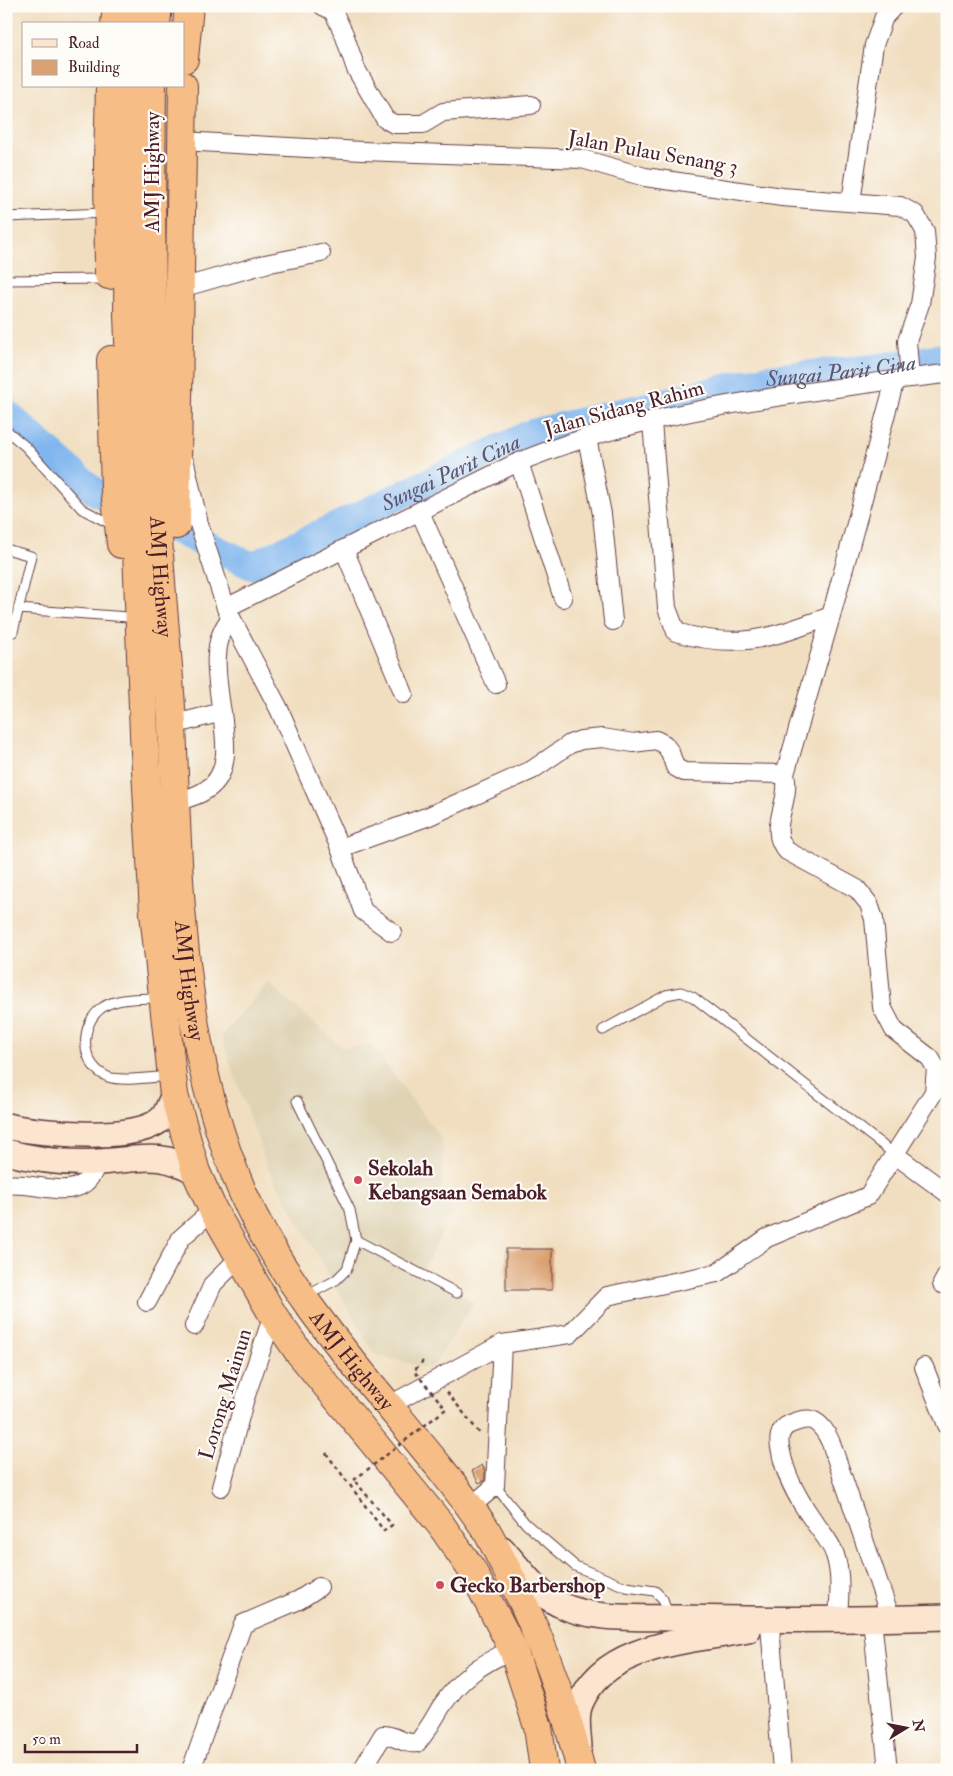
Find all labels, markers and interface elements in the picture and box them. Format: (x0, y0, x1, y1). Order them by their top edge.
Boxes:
legend (22, 22, 185, 88)
text: Road (68, 34, 100, 53)
text: Building (68, 58, 120, 77)
street label: AMJ Highway (139, 111, 166, 234)
street label: Jalan Pulau Senang 3 (565, 124, 740, 181)
water label: Sungai Parit Cina (763, 348, 918, 393)
street label: Jalan Sidang Rahim (540, 374, 707, 443)
water label: Sungai Parit Cina (376, 428, 525, 518)
street label: AMJ Highway (143, 515, 179, 639)
street label: AMJ Highway (168, 918, 210, 1044)
place label: Sekolah Kebangsaan Semabok (368, 1155, 548, 1206)
marker: Sekolah Kebangsaan Semabok (352, 1174, 364, 1186)
street label: AMJ Highway (302, 1304, 400, 1417)
street label: Lorong Mainun (193, 1325, 258, 1463)
place label: Gecko Barbershop (450, 1572, 605, 1599)
marker: Gecko Barbershop (434, 1579, 446, 1591)
north arrow (880, 1704, 930, 1754)
text: N (909, 1717, 928, 1734)
scale bar (25, 1721, 138, 1753)
text: 50 m (32, 1730, 61, 1749)

